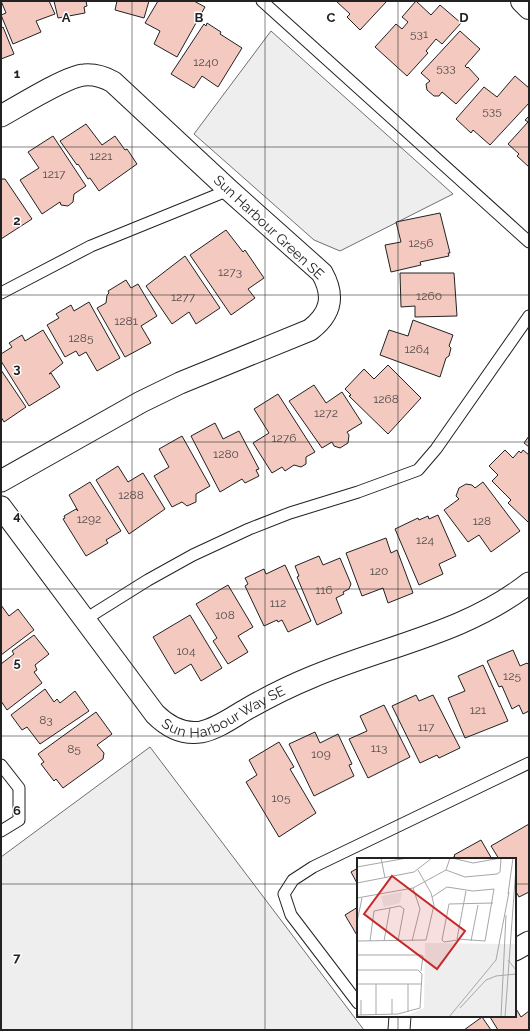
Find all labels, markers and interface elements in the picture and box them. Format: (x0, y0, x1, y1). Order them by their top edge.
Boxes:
text: A (62, 10, 71, 25)
text: B (195, 10, 204, 25)
text: C (327, 10, 336, 25)
text: D (459, 10, 469, 25)
house number: 531 (410, 27, 428, 41)
house number: 1240 (193, 55, 219, 69)
house number: 533 (436, 61, 456, 75)
text: 1 (14, 66, 21, 81)
house number: 535 (482, 104, 502, 118)
house number: 1221 (90, 149, 112, 163)
house number: 1217 (43, 167, 66, 181)
street label: Sun Harbour Green SE (211, 172, 327, 282)
text: 2 (13, 213, 21, 228)
house number: 1256 (408, 236, 434, 250)
house number: 1273 (218, 265, 242, 279)
house number: 1260 (416, 289, 442, 303)
house number: 1277 (171, 290, 196, 304)
house number: 1281 (114, 314, 138, 328)
house number: 1285 (68, 331, 94, 345)
house number: 1264 (404, 342, 430, 356)
text: 3 (13, 361, 21, 376)
house number: 1268 (373, 392, 399, 406)
house number: 1272 (314, 406, 338, 420)
house number: 1276 (271, 431, 297, 445)
house number: 1280 (213, 447, 239, 461)
house number: 1288 (118, 488, 144, 502)
text: 4 (13, 508, 21, 523)
house number: 1292 (77, 512, 101, 526)
house number: 128 (473, 514, 491, 528)
house number: 124 (416, 533, 434, 547)
house number: 120 (370, 564, 388, 578)
house number: 116 (315, 583, 333, 597)
house number: 112 (270, 596, 286, 610)
house number: 108 (215, 608, 235, 622)
house number: 104 (176, 644, 196, 658)
text: 5 (13, 655, 21, 670)
house number: 125 (503, 669, 521, 683)
street label: Sun Harbour Way SE (159, 682, 287, 741)
house number: 121 (470, 703, 486, 717)
house number: 83 (39, 713, 53, 727)
house number: 117 (418, 720, 435, 734)
house number: 113 (371, 741, 387, 755)
house number: 85 (67, 742, 81, 756)
house number: 109 (311, 747, 331, 761)
house number: 105 (271, 791, 291, 805)
text: 6 (13, 803, 21, 818)
inset map (357, 858, 516, 1017)
text: 7 (13, 950, 21, 965)

